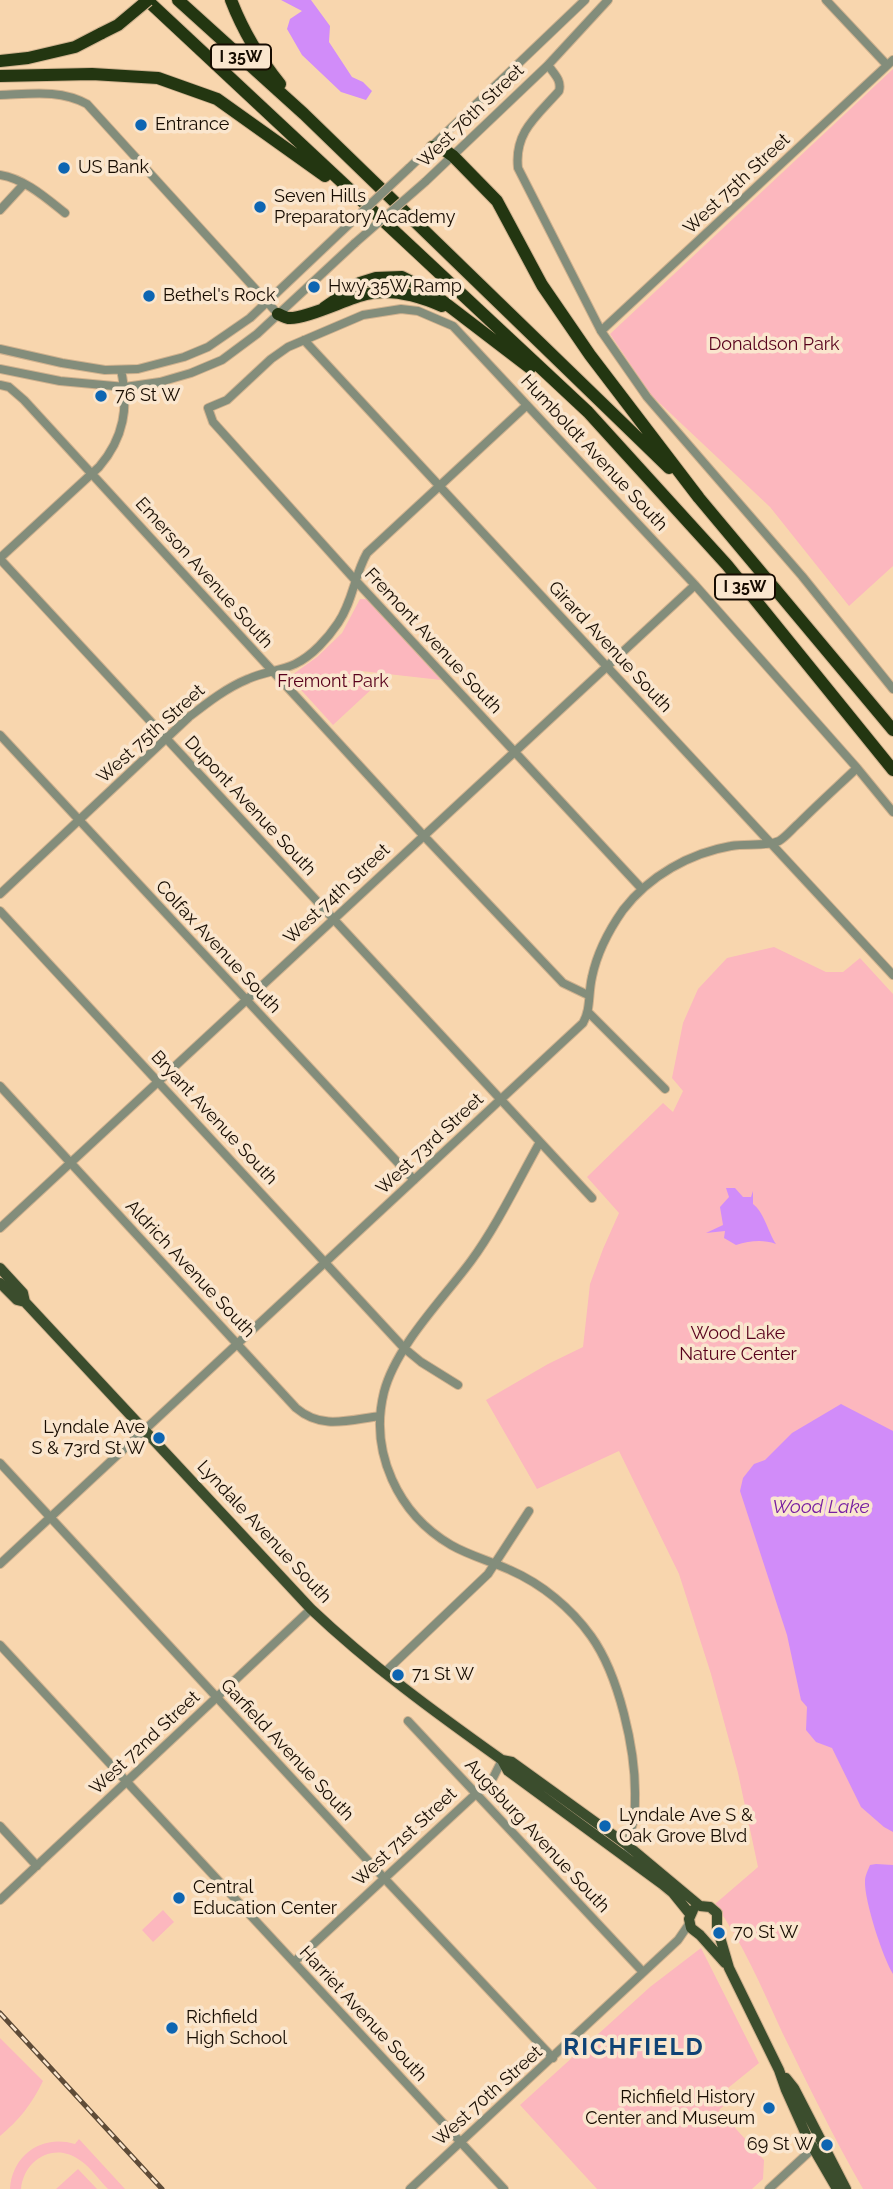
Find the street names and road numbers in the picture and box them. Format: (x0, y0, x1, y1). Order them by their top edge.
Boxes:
road number: I 35W (211, 44, 271, 69)
street label: West 76th Street (414, 60, 528, 172)
street label: West 75th Street (679, 129, 795, 239)
street label: Humboldt Avenue South (516, 370, 672, 536)
street label: Emerson Avenue South (131, 493, 277, 653)
street label: Fremont Avenue South (360, 564, 506, 718)
road number: I 35W (715, 574, 775, 600)
street label: Girard Avenue South (544, 577, 676, 717)
street label: West 75th Street (93, 680, 209, 788)
street label: Dupont Avenue South (180, 732, 320, 880)
street label: West 74th Street (280, 839, 394, 949)
street label: Colfax Avenue South (151, 876, 285, 1018)
street label: Bryant Avenue South (146, 1047, 282, 1189)
street label: West 73rd Street (372, 1089, 488, 1199)
street label: Aldrich Avenue South (121, 1196, 259, 1342)
street label: Lyndale Avenue South (192, 1456, 336, 1608)
street label: Garfield Avenue South (216, 1675, 358, 1825)
street label: West 72nd Street (85, 1686, 205, 1800)
street label: Augsburg Avenue South (460, 1755, 614, 1917)
street label: West 71st Street (349, 1783, 461, 1891)
street label: Harriet Avenue South (295, 1942, 431, 2086)
street label: West 70th Street (429, 2041, 547, 2151)

